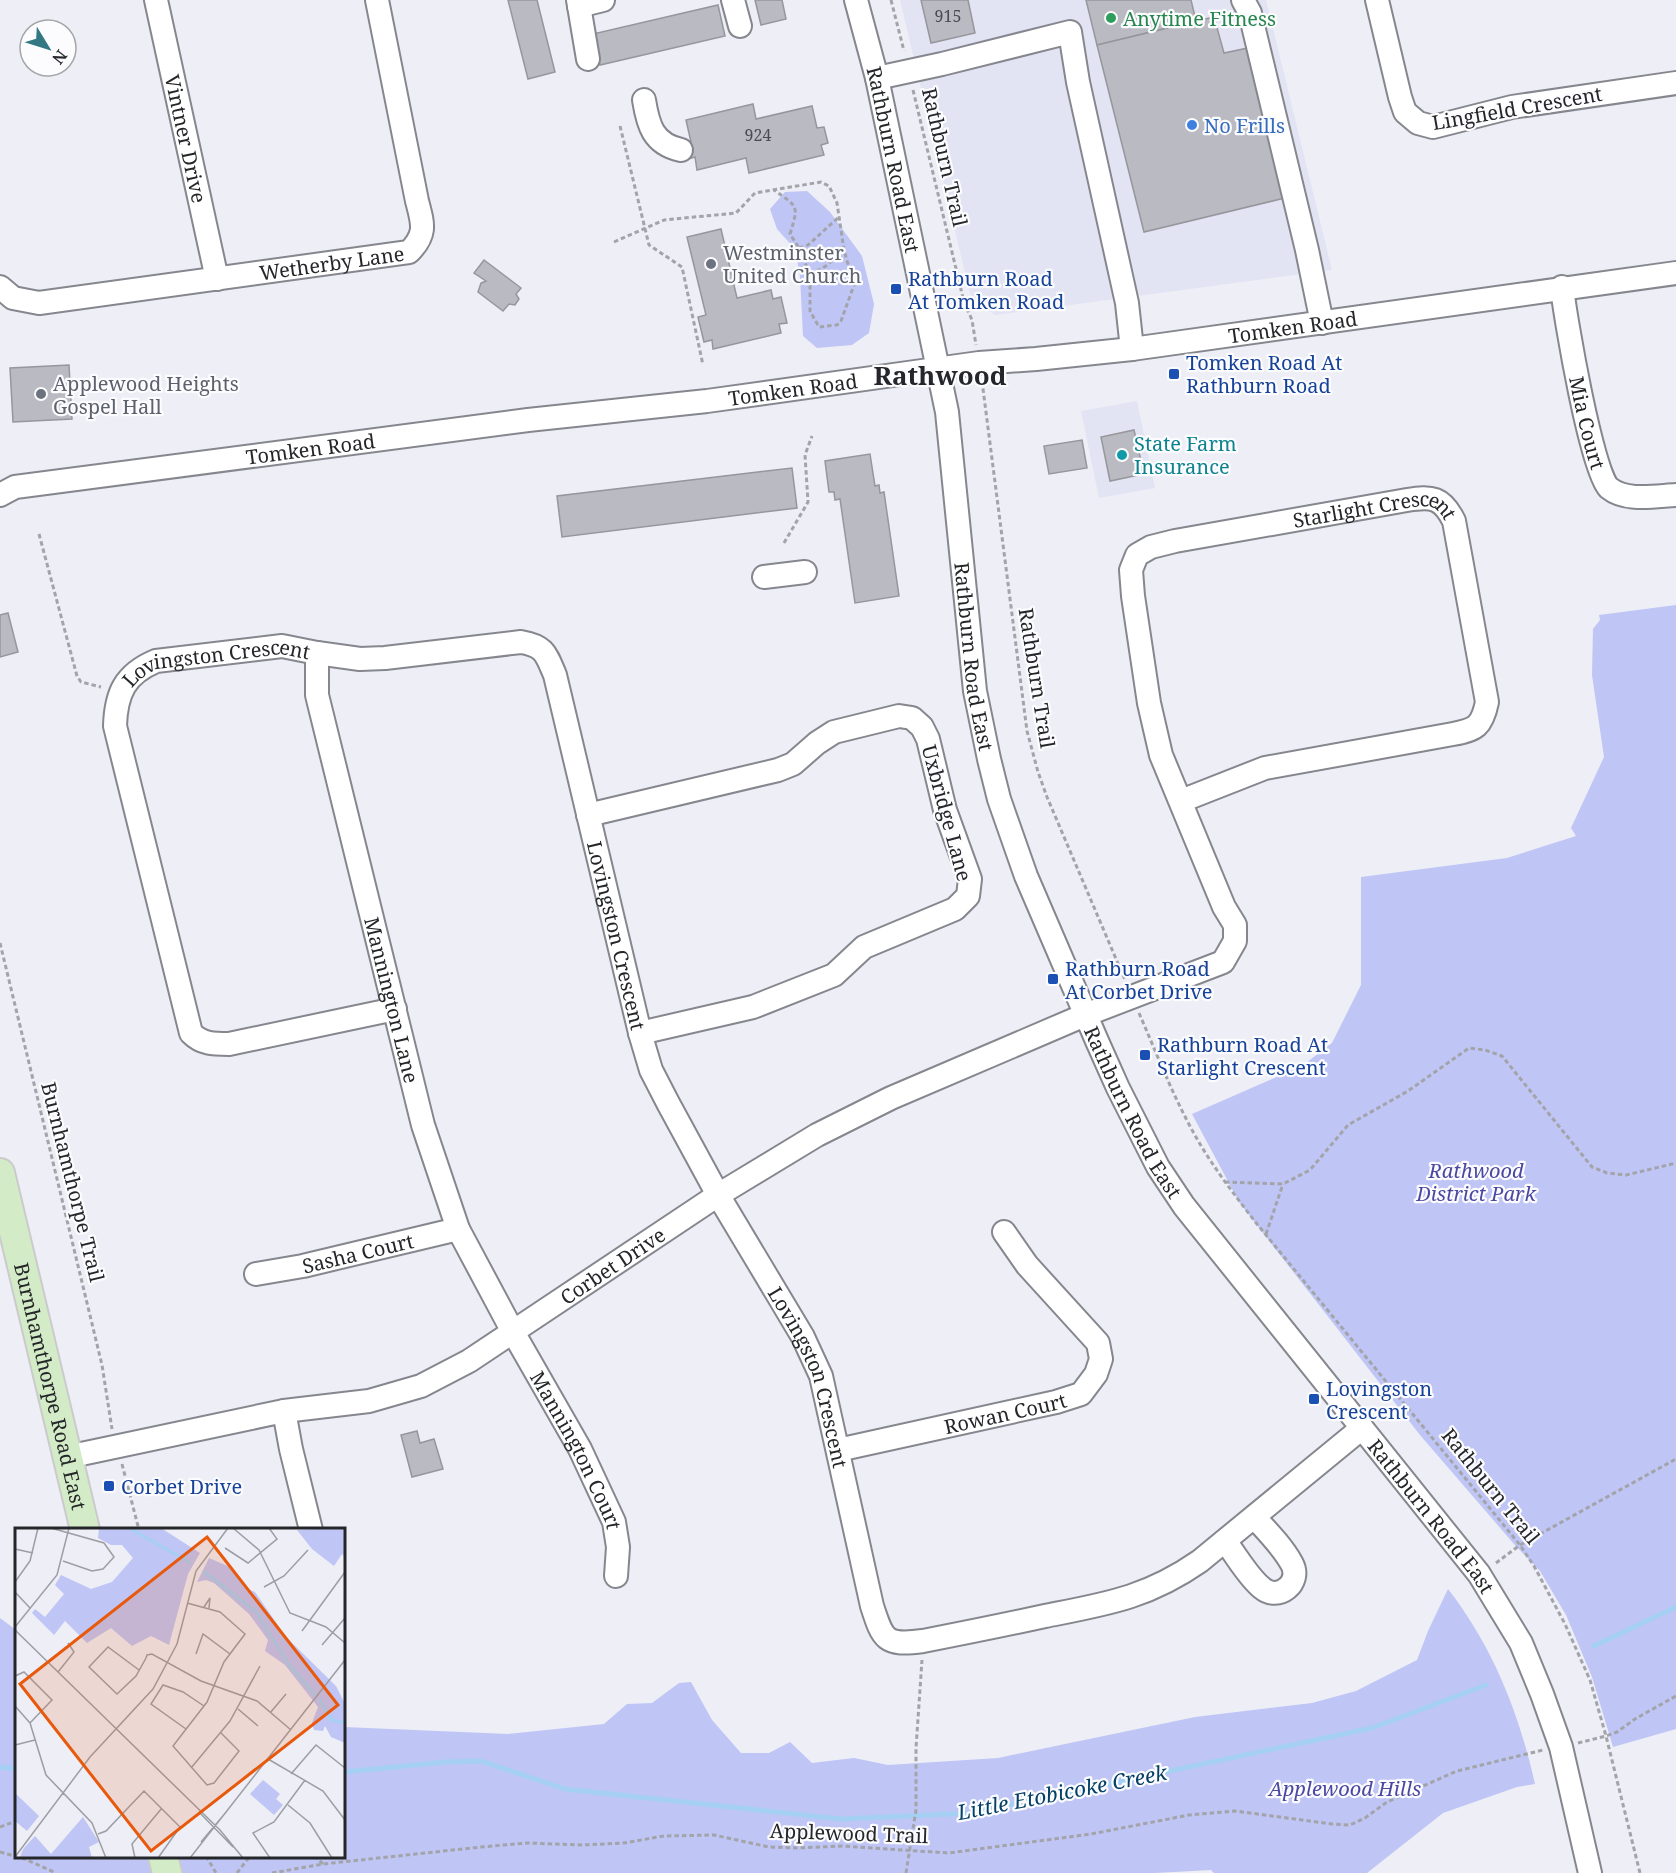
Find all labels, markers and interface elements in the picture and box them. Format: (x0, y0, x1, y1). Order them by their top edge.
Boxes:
house number: 915 (935, 5, 961, 27)
place label: Anytime Fitness (1123, 5, 1276, 32)
marker: Anytime Fitness (1104, 11, 1118, 25)
north arrow (18, 18, 78, 78)
text: N (47, 45, 72, 69)
street label: Rathburn Road East (861, 63, 927, 255)
street label: Vintner Drive (159, 72, 213, 205)
street label: Lingfield Crescent (1430, 80, 1604, 136)
street label: Rathburn Trail (916, 85, 974, 229)
place label: No Frills (1204, 112, 1285, 139)
marker: No Frills (1185, 118, 1199, 132)
house number: 924 (745, 124, 771, 146)
street label: Wetherby Lane (258, 239, 406, 286)
place label: Westminster United Church (723, 239, 862, 289)
marker: Westminster United Church (704, 257, 718, 271)
place label: Rathburn Road At Tomken Road (908, 265, 1064, 315)
marker: Rathburn Road At Tomken Road (889, 282, 903, 296)
street label: Tomken Road (1227, 304, 1359, 349)
place label: Tomken Road At Rathburn Road (1186, 349, 1342, 399)
district label: Rathwood (873, 357, 1007, 393)
street label: Tomken Road (727, 367, 859, 411)
marker: Tomken Road At Rathburn Road (1167, 367, 1181, 381)
place label: Applewood Heights Gospel Hall (53, 370, 239, 420)
street label: Mia Court (1564, 374, 1612, 473)
marker: Applewood Heights Gospel Hall (34, 387, 48, 401)
street label: Tomken Road (244, 427, 377, 470)
place label: State Farm Insurance (1134, 430, 1237, 480)
marker: State Farm Insurance (1115, 448, 1129, 462)
text: Starlight Crescent (1291, 485, 1464, 533)
street label: Starlight Crescent (1284, 511, 1454, 537)
street label: Rathburn Road East (949, 561, 1000, 753)
street label: Rathburn Trail (1013, 606, 1061, 750)
street label: Lovingston Crescent (116, 632, 313, 692)
street label: Uxbridge Lane (916, 742, 978, 884)
street label: Lovingston Crescent (581, 838, 652, 1033)
street label: Mannington Lane (359, 914, 426, 1086)
place label: Rathburn Road At Corbet Drive (1065, 955, 1212, 1005)
marker: Rathburn Road At Corbet Drive (1046, 972, 1060, 986)
street label: Rathburn Road East (1079, 1022, 1188, 1203)
place label: Rathburn Road At Starlight Crescent (1157, 1031, 1328, 1081)
marker: Rathburn Road At Starlight Crescent (1138, 1048, 1152, 1062)
street label: Burnhamthorpe Trail (35, 1079, 111, 1285)
park label: Rathwood District Park (1415, 1157, 1536, 1207)
street label: Corbet Drive (555, 1221, 670, 1310)
street label: Sasha Court (300, 1227, 416, 1279)
street label: Burnhamthorpe Road East (8, 1260, 93, 1512)
street label: Lovingston Crescent (762, 1281, 854, 1470)
street label: Mannington Court (525, 1366, 628, 1531)
place label: Lovingston Crescent (1326, 1375, 1432, 1425)
street label: Rowan Court (941, 1386, 1070, 1440)
marker: Lovingston Crescent (1307, 1392, 1321, 1406)
street label: Rathburn Trail (1436, 1422, 1546, 1550)
street label: Rathburn Road East (1362, 1433, 1501, 1598)
place label: Corbet Drive (121, 1473, 242, 1500)
marker: Corbet Drive (102, 1479, 116, 1493)
inset map (15, 1528, 345, 1858)
water label: Little Etobicoke Creek (954, 1758, 1170, 1826)
park label: Applewood Hills (1267, 1775, 1421, 1802)
street label: Applewood Trail (769, 1817, 929, 1849)

